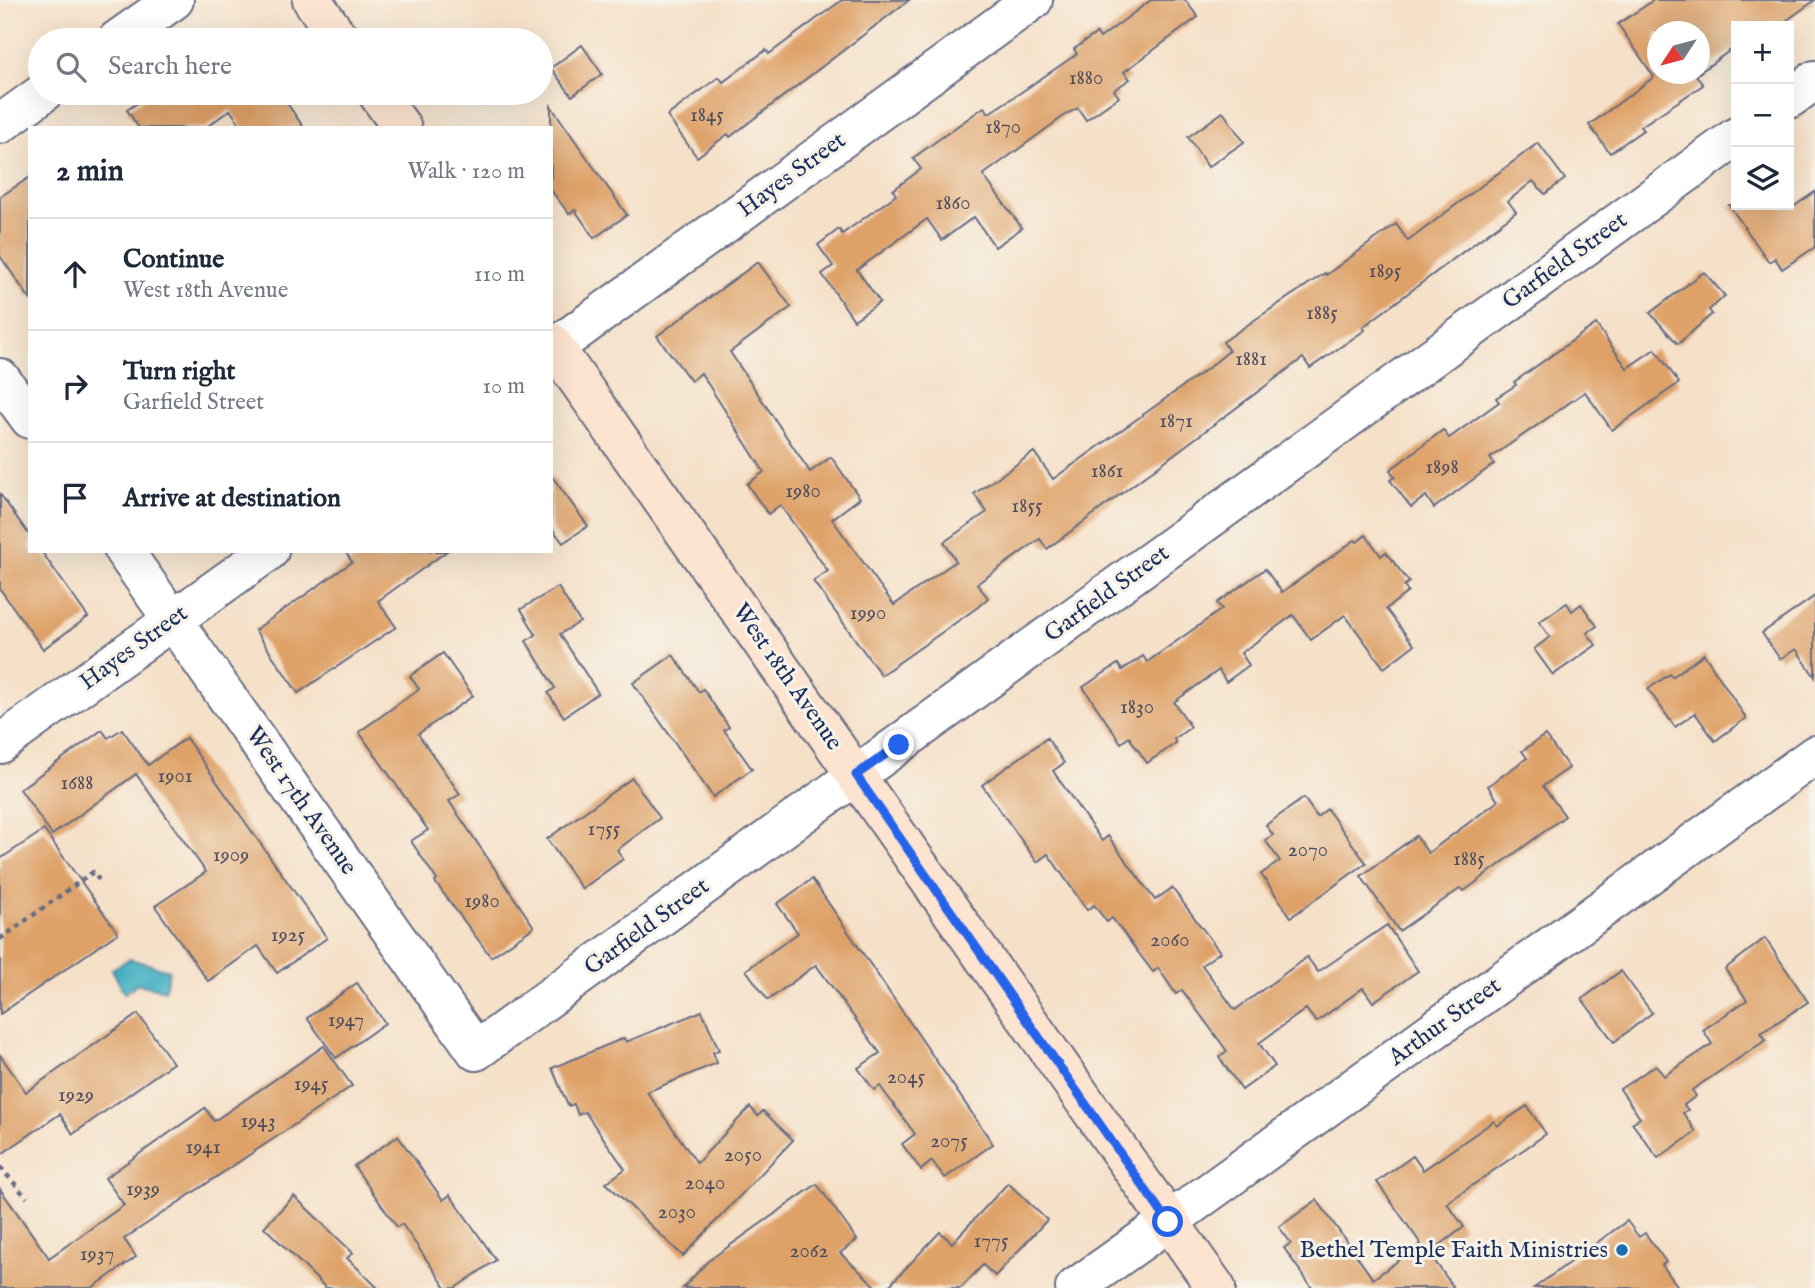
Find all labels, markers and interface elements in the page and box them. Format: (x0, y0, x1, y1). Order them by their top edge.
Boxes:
north arrow (1647, 21, 1710, 84)
map controls (1731, 21, 1794, 210)
button: + (1731, 21, 1794, 84)
search box (28, 28, 553, 105)
icon: search (52, 48, 90, 86)
text: Search here (108, 50, 232, 83)
house number: 1880 (1069, 65, 1103, 92)
button: − (1731, 84, 1794, 147)
house number: 1845 (690, 102, 724, 129)
house number: 1870 (985, 114, 1021, 141)
street label: Hayes Street (732, 125, 852, 225)
button: layers (1731, 147, 1794, 210)
text: 2 min (56, 153, 124, 191)
text: Walk · 120 m (407, 157, 525, 186)
house number: 1860 (935, 190, 971, 217)
street label: Garfield Street (1496, 205, 1634, 317)
text: Continue (123, 243, 224, 276)
icon: ahead (56, 255, 94, 293)
house number: 1895 (1369, 258, 1402, 285)
text: 110 m (474, 260, 525, 289)
text: West 18th Avenue (123, 276, 288, 305)
house number: 1885 (1306, 300, 1338, 327)
house number: 1881 (1235, 346, 1267, 373)
text: Turn right (123, 355, 236, 388)
icon: right (56, 367, 94, 405)
text: 10 m (482, 372, 525, 401)
text: Garfield Street (123, 388, 264, 417)
house number: 1871 (1159, 408, 1193, 435)
house number: 1898 (1425, 454, 1459, 481)
house number: 1861 (1091, 458, 1123, 485)
house number: 1980 (785, 478, 821, 505)
icon: arrive (56, 479, 94, 517)
text: Arrive at destination (123, 482, 341, 515)
house number: 1855 (1011, 493, 1043, 520)
street label: Garfield Street (1038, 538, 1176, 650)
street label: West 18th Avenue (725, 597, 849, 757)
street label: Hayes Street (74, 598, 194, 698)
house number: 1990 (850, 600, 886, 627)
house number: 1830 (1120, 694, 1154, 721)
street label: West 17th Avenue (238, 721, 364, 881)
route end (883, 729, 914, 760)
house number: 1901 (158, 763, 193, 790)
house number: 1688 (60, 770, 94, 797)
house number: 1755 (588, 816, 621, 843)
house number: 2070 (1288, 837, 1328, 864)
house number: 1909 (213, 842, 249, 869)
house number: 1885 (1453, 846, 1485, 873)
street label: Garfield Street (578, 871, 716, 983)
house number: 1980 (464, 888, 500, 915)
house number: 1925 (271, 922, 306, 949)
house number: 2060 (1150, 927, 1190, 954)
street label: Arthur Street (1382, 971, 1508, 1074)
house number: 1947 (328, 1007, 364, 1034)
house number: 2045 (887, 1064, 925, 1091)
house number: 1945 (294, 1071, 329, 1098)
house number: 1929 (58, 1082, 94, 1109)
house number: 1943 (241, 1108, 276, 1135)
house number: 2075 (930, 1128, 968, 1155)
house number: 1941 (186, 1134, 220, 1161)
house number: 2050 (724, 1142, 762, 1169)
house number: 2040 (685, 1170, 725, 1197)
house number: 1939 (126, 1176, 160, 1203)
house number: 2030 (658, 1199, 696, 1226)
route start (1152, 1206, 1183, 1237)
house number: 1775 (973, 1228, 1009, 1255)
place label: Bethel Temple Faith Ministries (1299, 1235, 1608, 1266)
house number: 2062 (790, 1238, 829, 1265)
house number: 1937 (80, 1241, 114, 1268)
marker: Bethel Temple Faith Ministries (1614, 1242, 1630, 1258)

